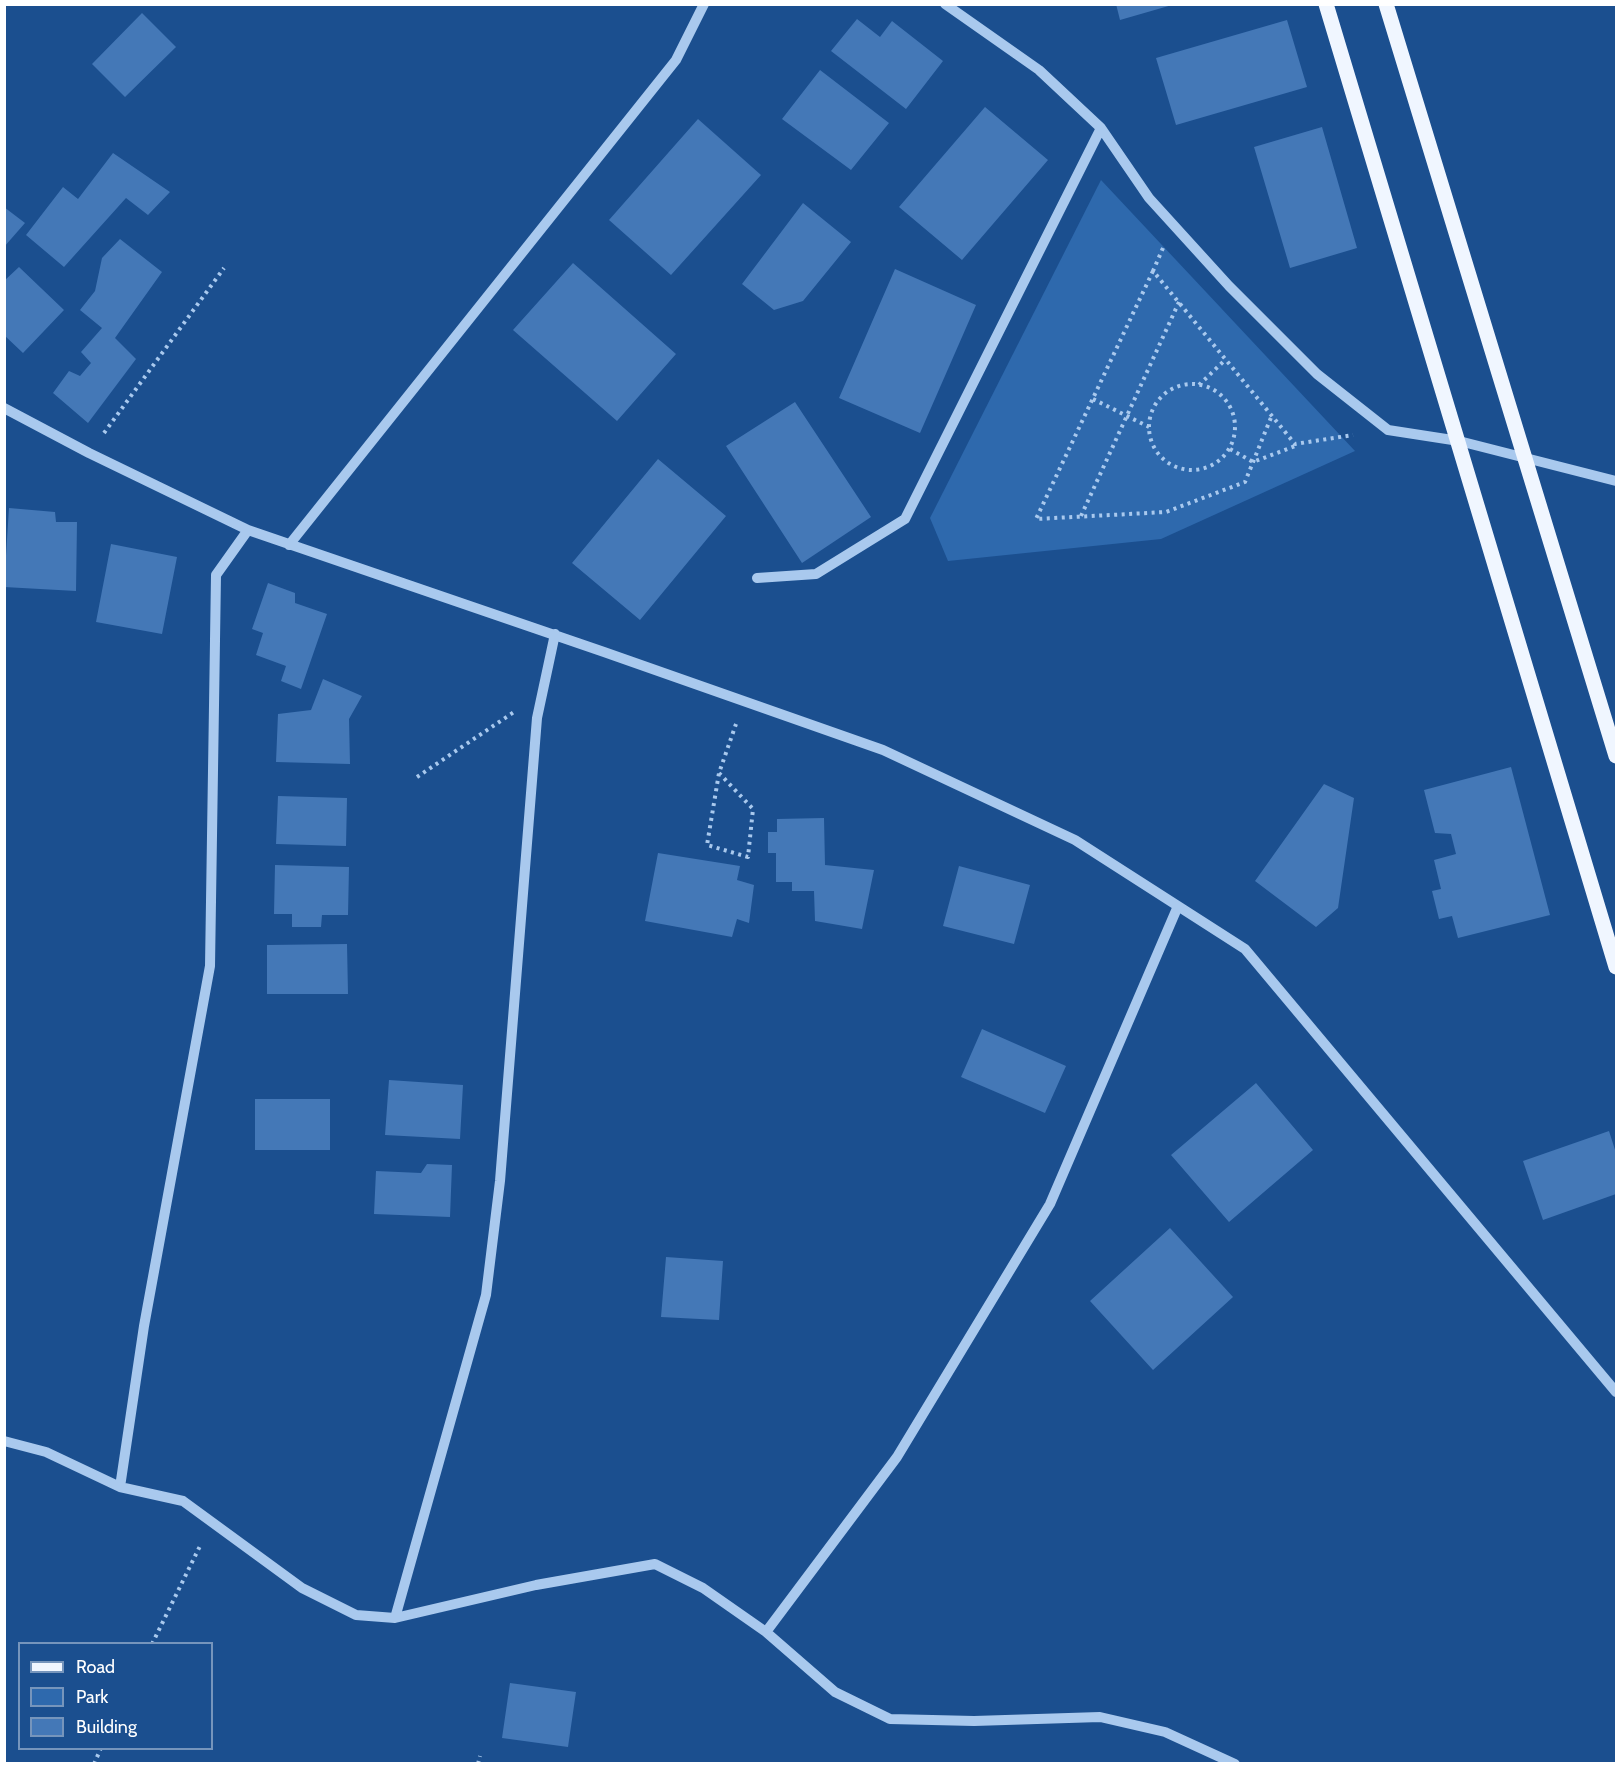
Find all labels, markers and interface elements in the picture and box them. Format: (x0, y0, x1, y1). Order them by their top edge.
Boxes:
legend (18, 1642, 213, 1750)
text: Road (76, 1656, 115, 1678)
text: Park (76, 1686, 108, 1708)
text: Building (76, 1716, 137, 1738)

